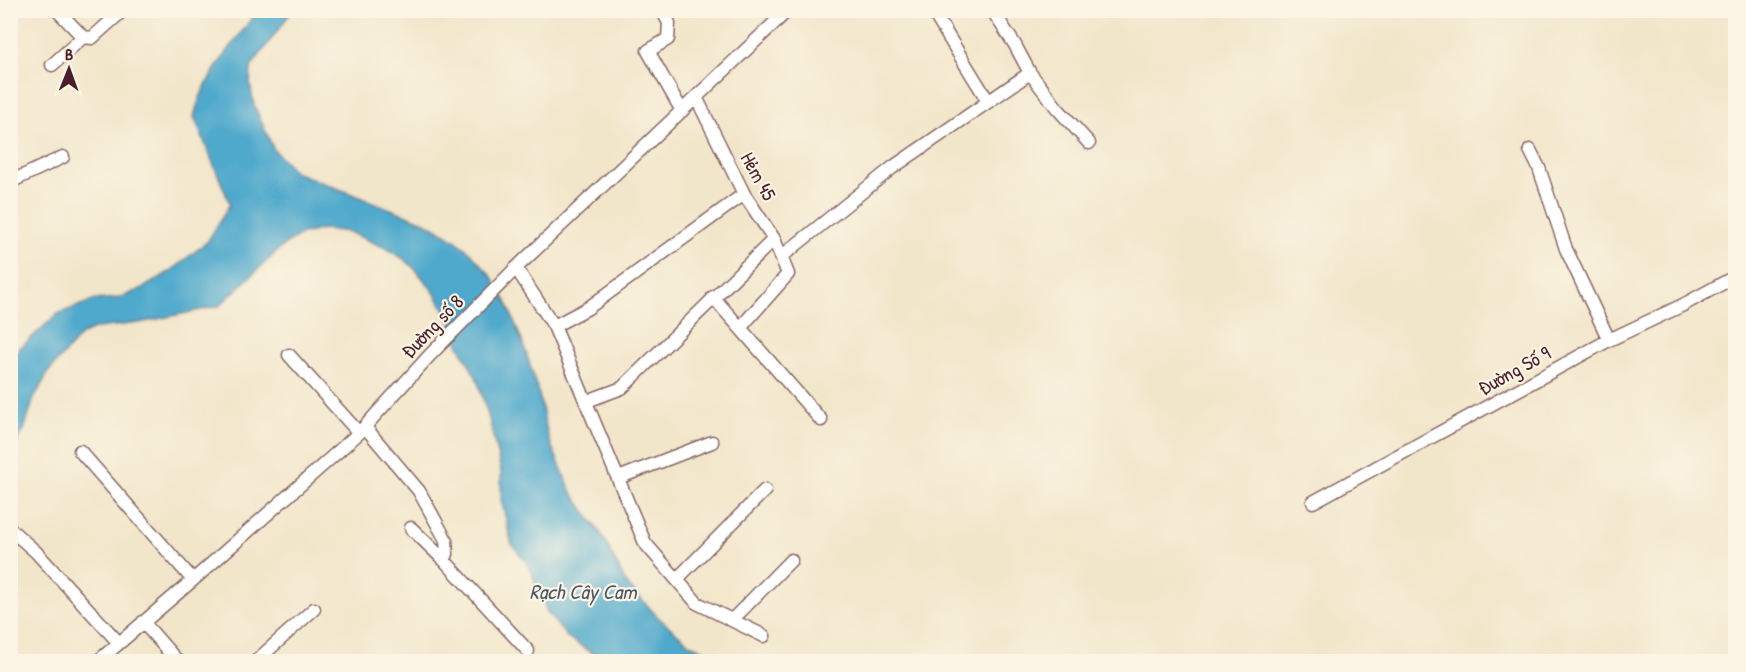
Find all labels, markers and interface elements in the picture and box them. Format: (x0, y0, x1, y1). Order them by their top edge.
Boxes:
north arrow (39, 39, 99, 99)
text: B (65, 43, 74, 65)
street label: Hẻm 45 (735, 147, 784, 206)
street label: Đường số 8 (395, 288, 469, 364)
street label: Đường Số 9 (1473, 339, 1555, 401)
water label: Rạch Cây Cam (529, 577, 637, 606)

